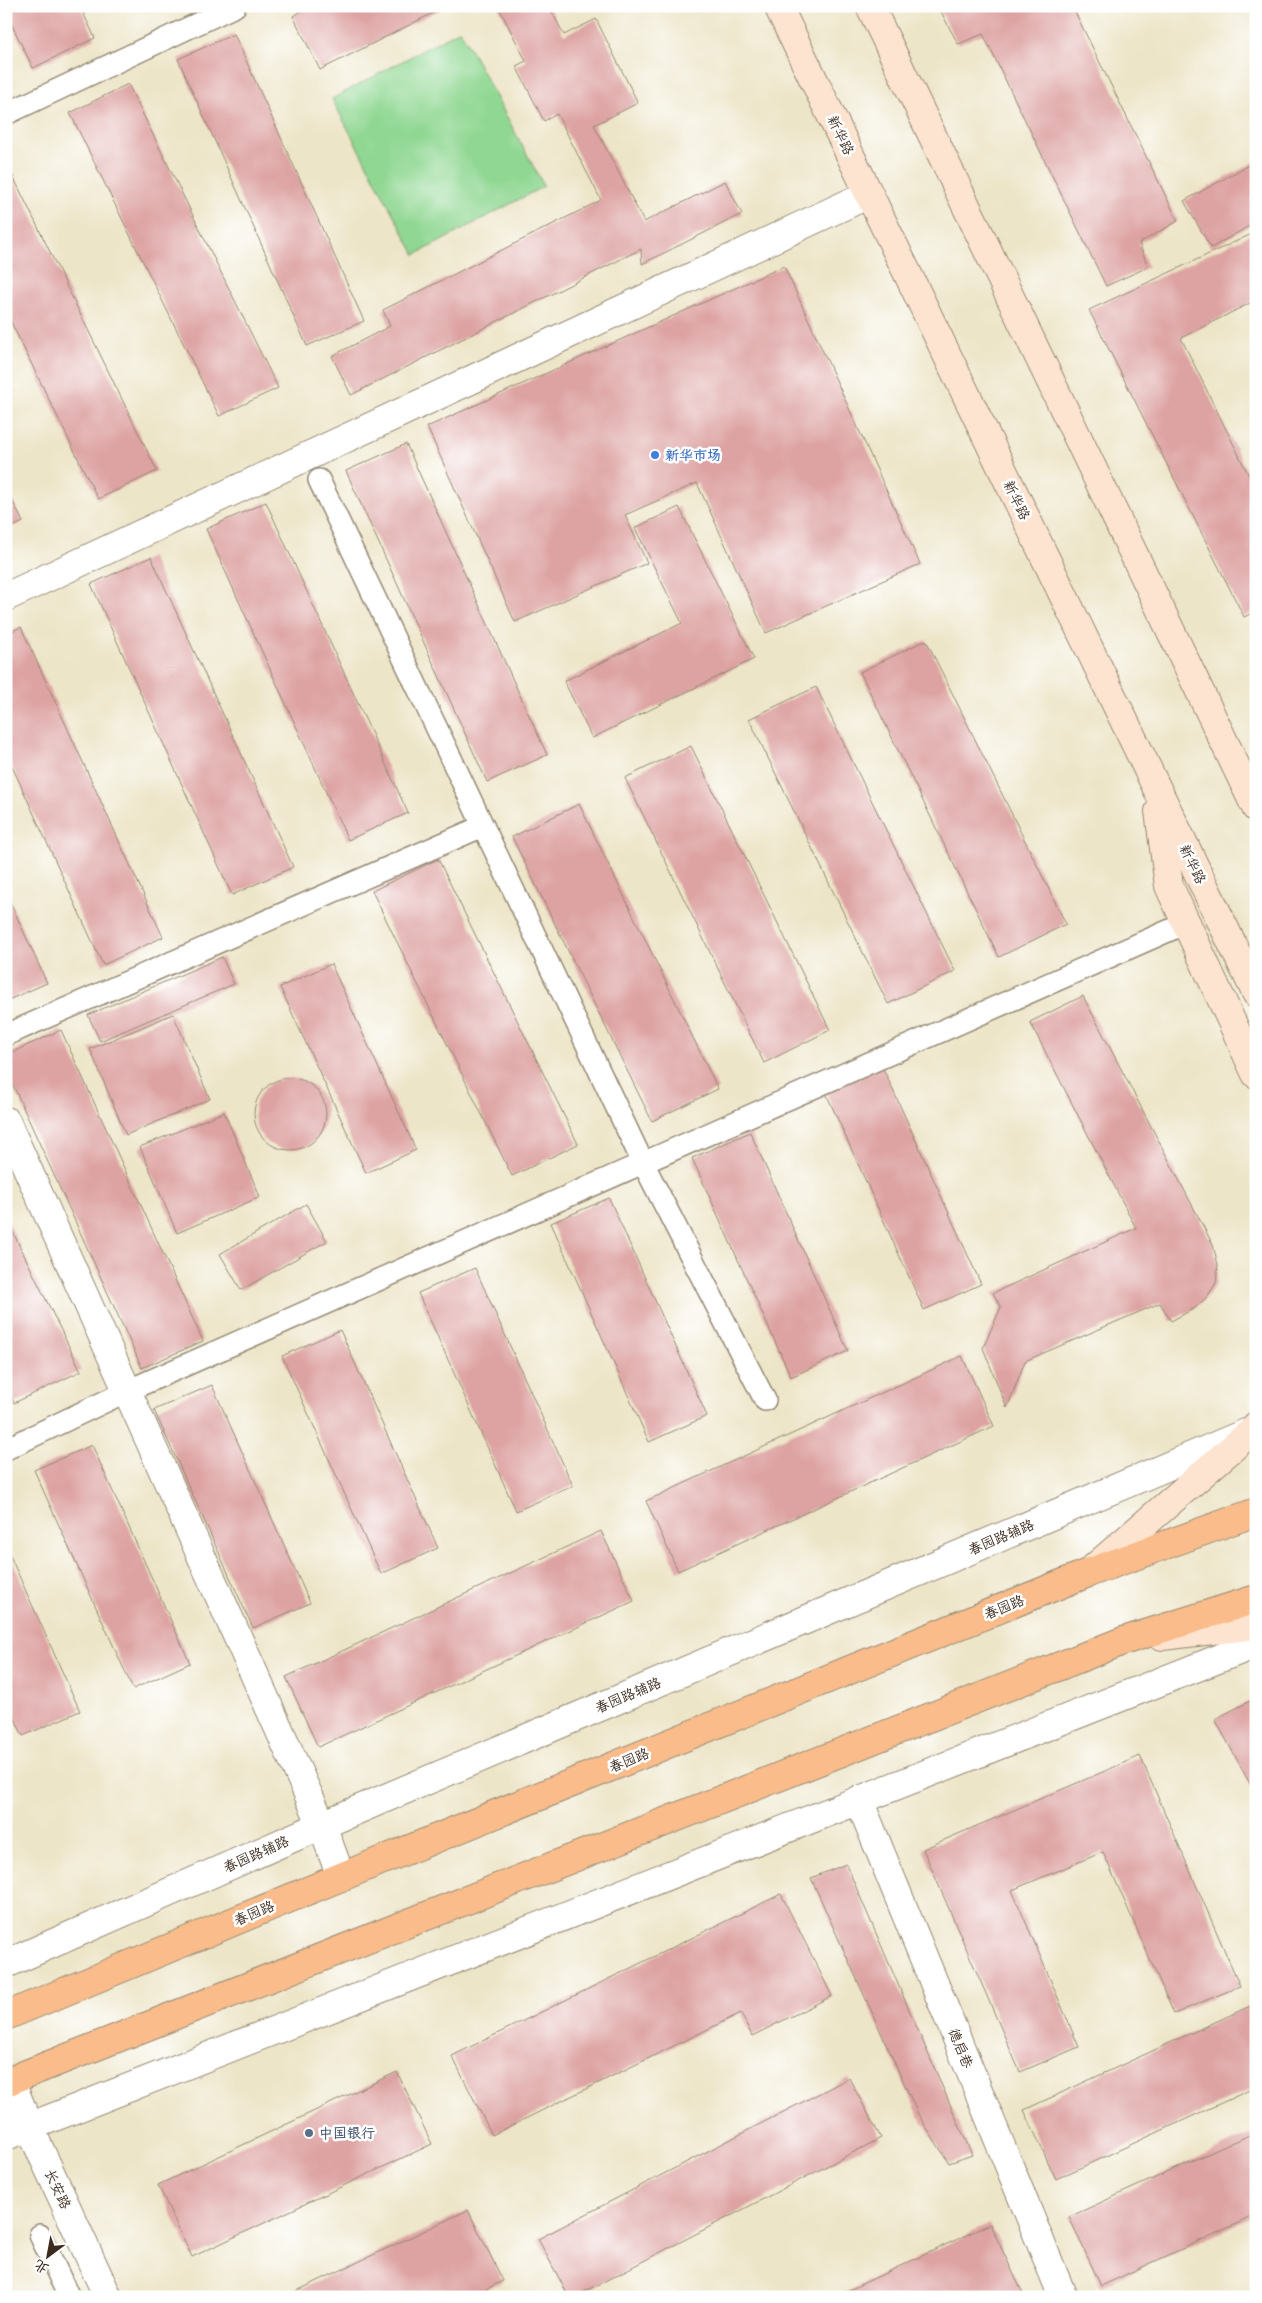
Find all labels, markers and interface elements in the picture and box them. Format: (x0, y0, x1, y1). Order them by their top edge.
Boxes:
street label: 新华路 (824, 112, 858, 158)
place label: 新华市场 (665, 446, 721, 464)
marker: 新华市场 (649, 449, 661, 461)
street label: 新华路 (1000, 477, 1034, 523)
street label: 新华路 (1176, 841, 1210, 887)
street label: 春园路辅路 (965, 1515, 1037, 1559)
street label: 春园路 (981, 1591, 1027, 1623)
street label: 春园路辅路 (592, 1673, 664, 1717)
street label: 春园路 (606, 1744, 652, 1776)
street label: 春园路辅路 (220, 1832, 292, 1876)
street label: 春园路 (231, 1897, 277, 1929)
street label: 德启巷 (945, 2025, 978, 2072)
place label: 中国银行 (319, 2124, 375, 2142)
marker: 中国银行 (303, 2127, 315, 2139)
street label: 长安路 (41, 2166, 75, 2212)
north arrow (22, 2230, 72, 2280)
text: 北 (30, 2256, 52, 2278)

